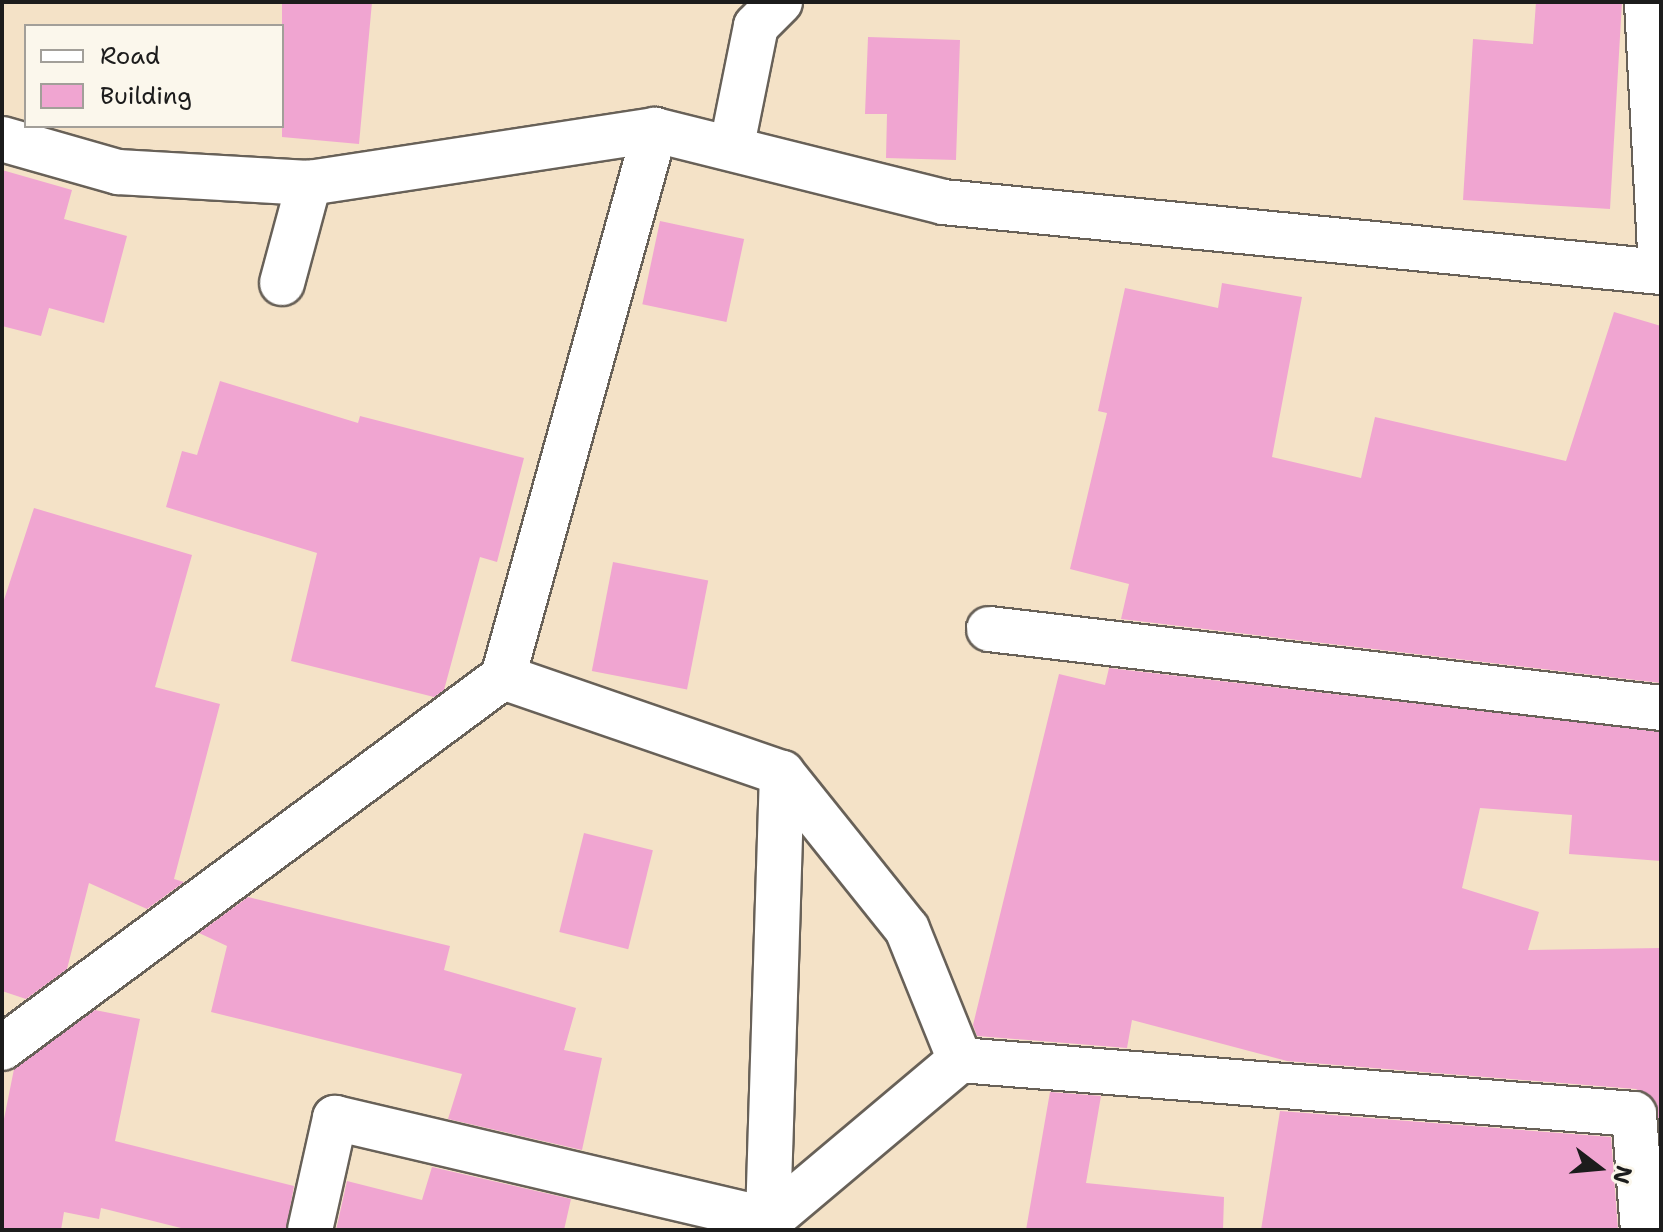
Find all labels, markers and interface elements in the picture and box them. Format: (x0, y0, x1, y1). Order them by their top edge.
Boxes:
legend (24, 24, 284, 128)
text: Road (100, 40, 160, 72)
text: Building (100, 80, 192, 112)
north arrow (1559, 1128, 1639, 1208)
text: N (1606, 1162, 1639, 1187)

